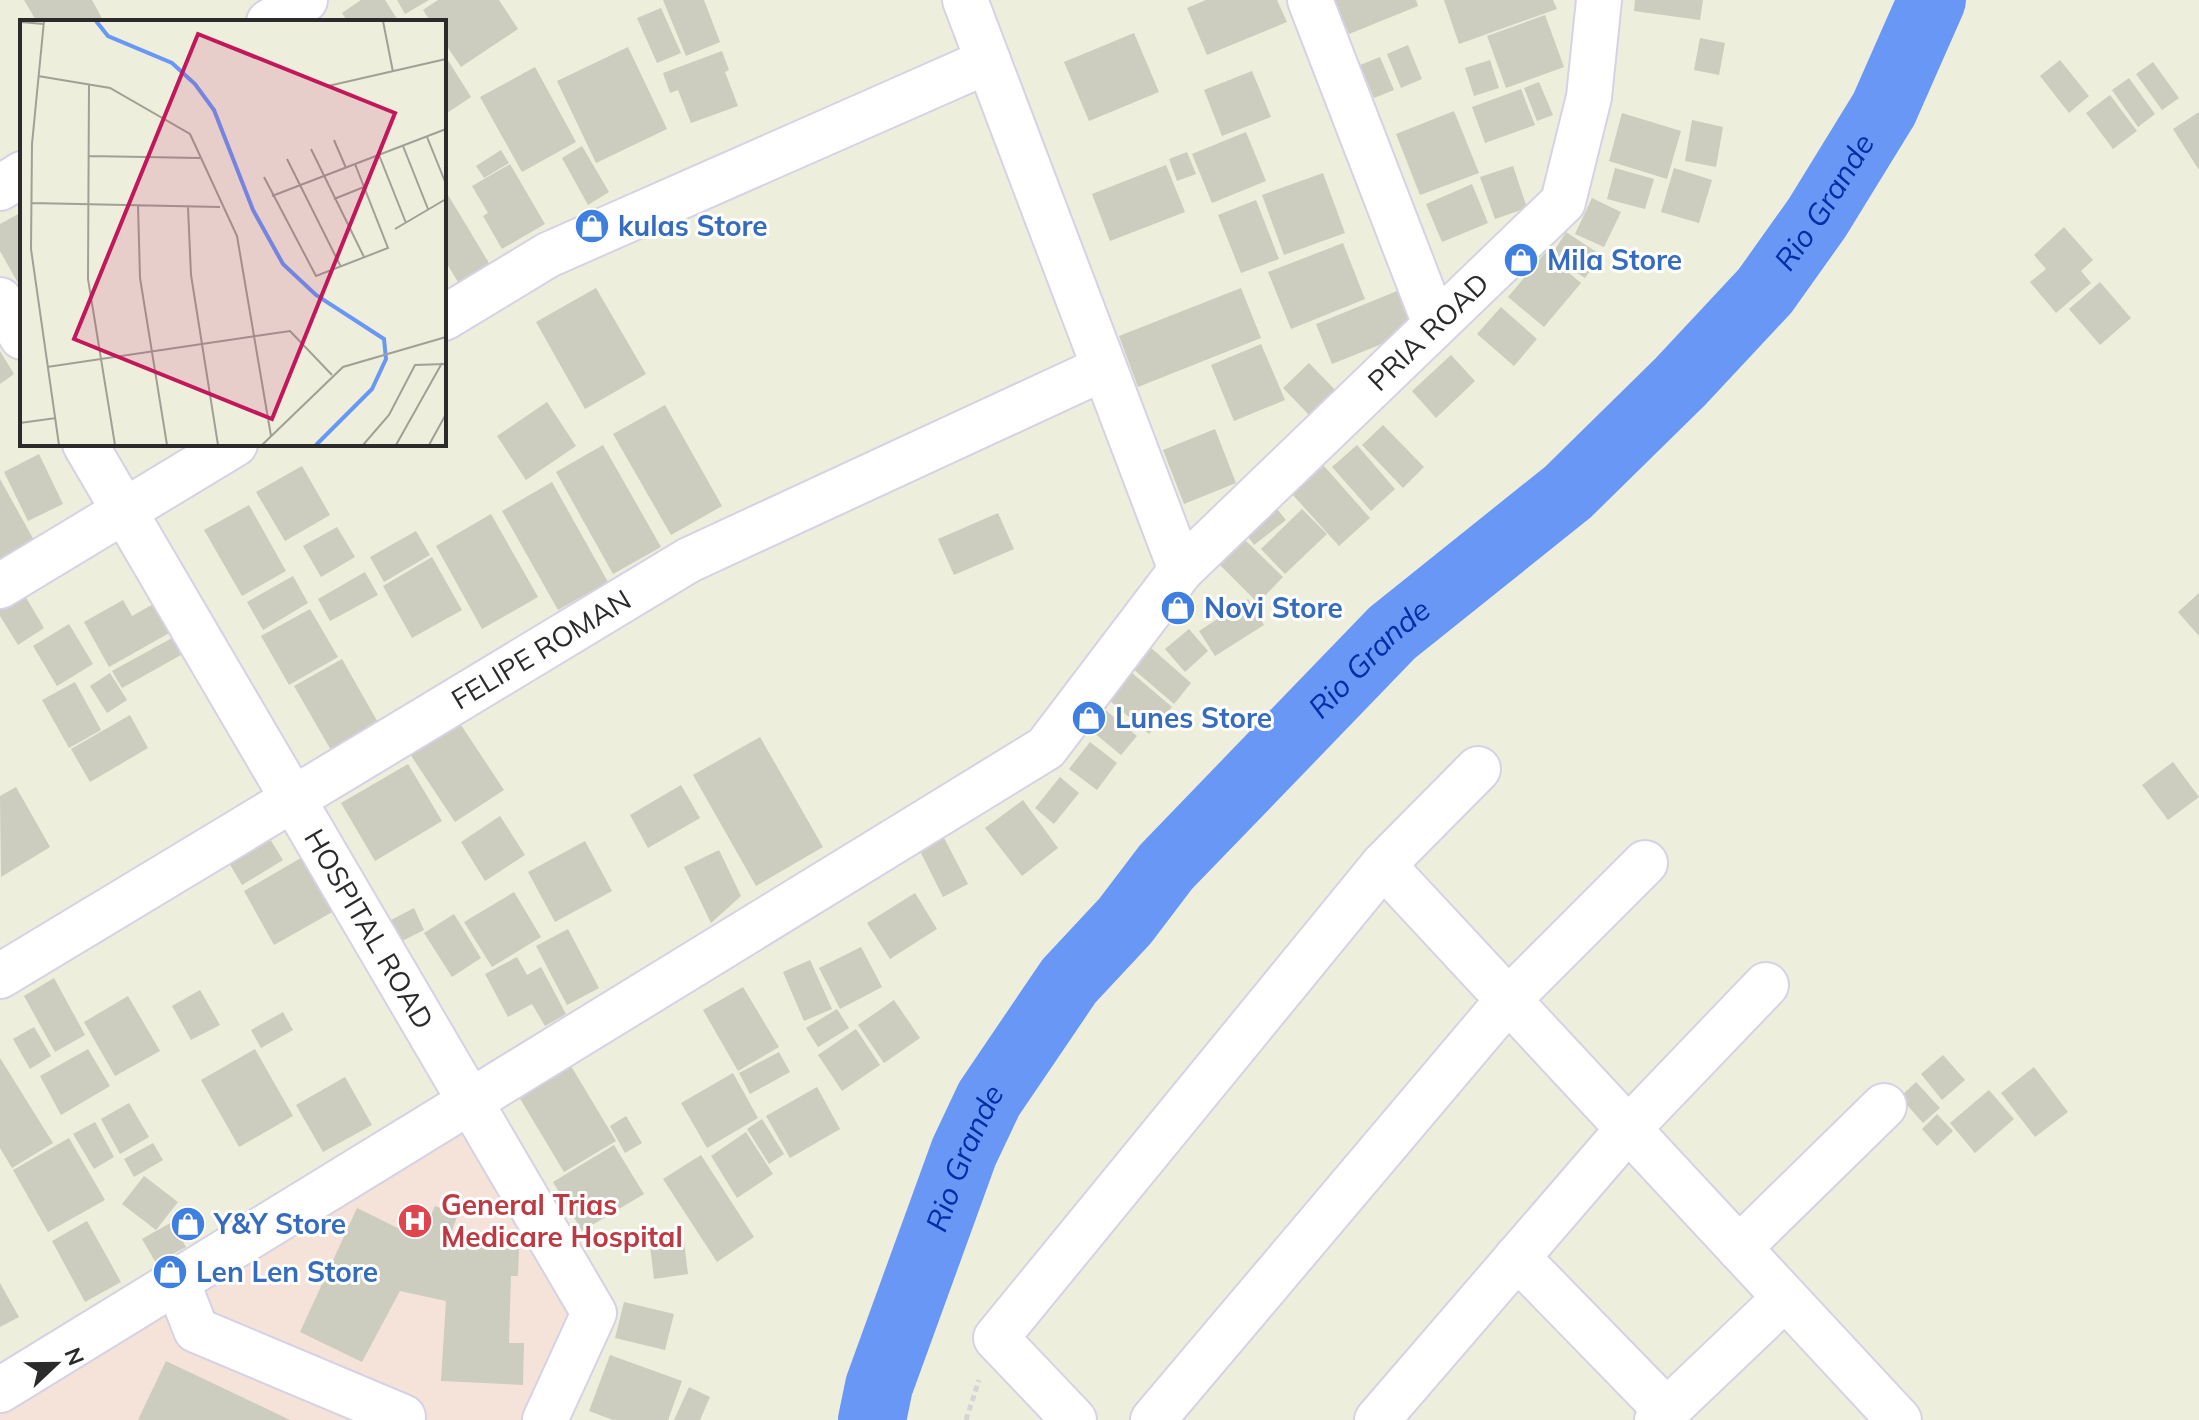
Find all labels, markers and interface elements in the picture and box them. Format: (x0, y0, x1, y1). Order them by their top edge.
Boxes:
inset map (20, 20, 446, 446)
water label: Rio Grande (1766, 127, 1882, 278)
shop icon: kulas Store (573, 207, 611, 245)
place label: kulas Store (618, 208, 768, 243)
shop icon: Mila Store (1502, 241, 1540, 279)
place label: Mila Store (1547, 242, 1682, 277)
street label: PRIA ROAD (1360, 265, 1496, 398)
street label: FELIPE ROMAN (445, 581, 637, 716)
shop icon: Novi Store (1159, 589, 1197, 627)
place label: Novi Store (1204, 590, 1343, 625)
water label: Rio Grande (1300, 590, 1437, 726)
shop icon: Lunes Store (1070, 699, 1108, 737)
place label: Lunes Store (1115, 700, 1272, 735)
street label: HOSPITAL ROAD (297, 822, 442, 1035)
water label: Rio Grande (917, 1077, 1011, 1237)
place label: General Trias Medicare Hospital (441, 1187, 683, 1254)
hospital icon: General Trias Medicare Hospital (396, 1202, 434, 1240)
shop icon: Y&Y Store (169, 1205, 207, 1243)
place label: Y&Y Store (213, 1206, 346, 1241)
shop icon: Len Len Store (151, 1253, 189, 1291)
place label: Len Len Store (196, 1254, 378, 1289)
north arrow (16, 1324, 96, 1404)
text: N (58, 1344, 91, 1369)

